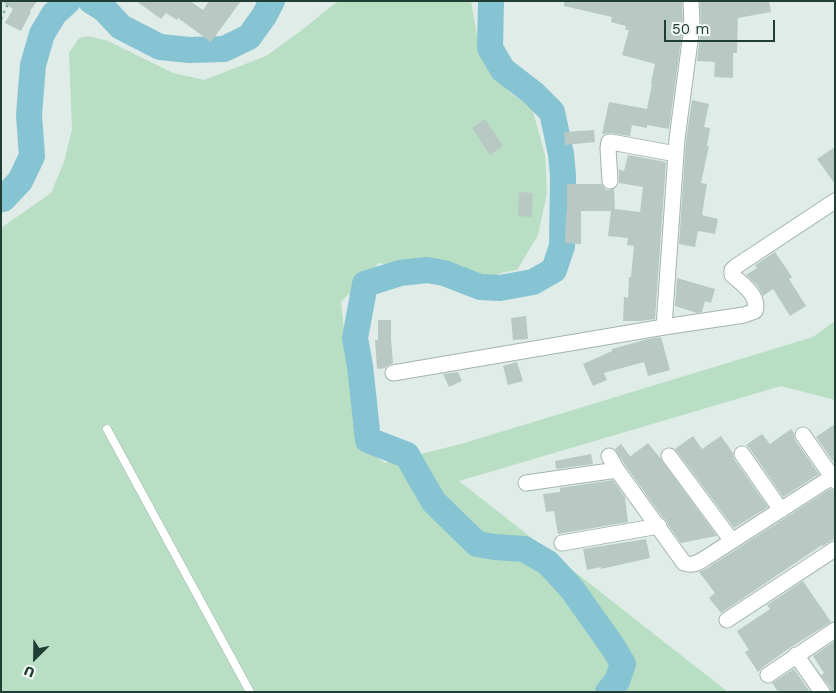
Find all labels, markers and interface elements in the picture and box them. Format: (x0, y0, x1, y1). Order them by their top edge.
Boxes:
scale bar (666, 10, 777, 42)
text: 50 m (672, 20, 709, 38)
north arrow (10, 633, 60, 683)
text: U (21, 663, 37, 681)

